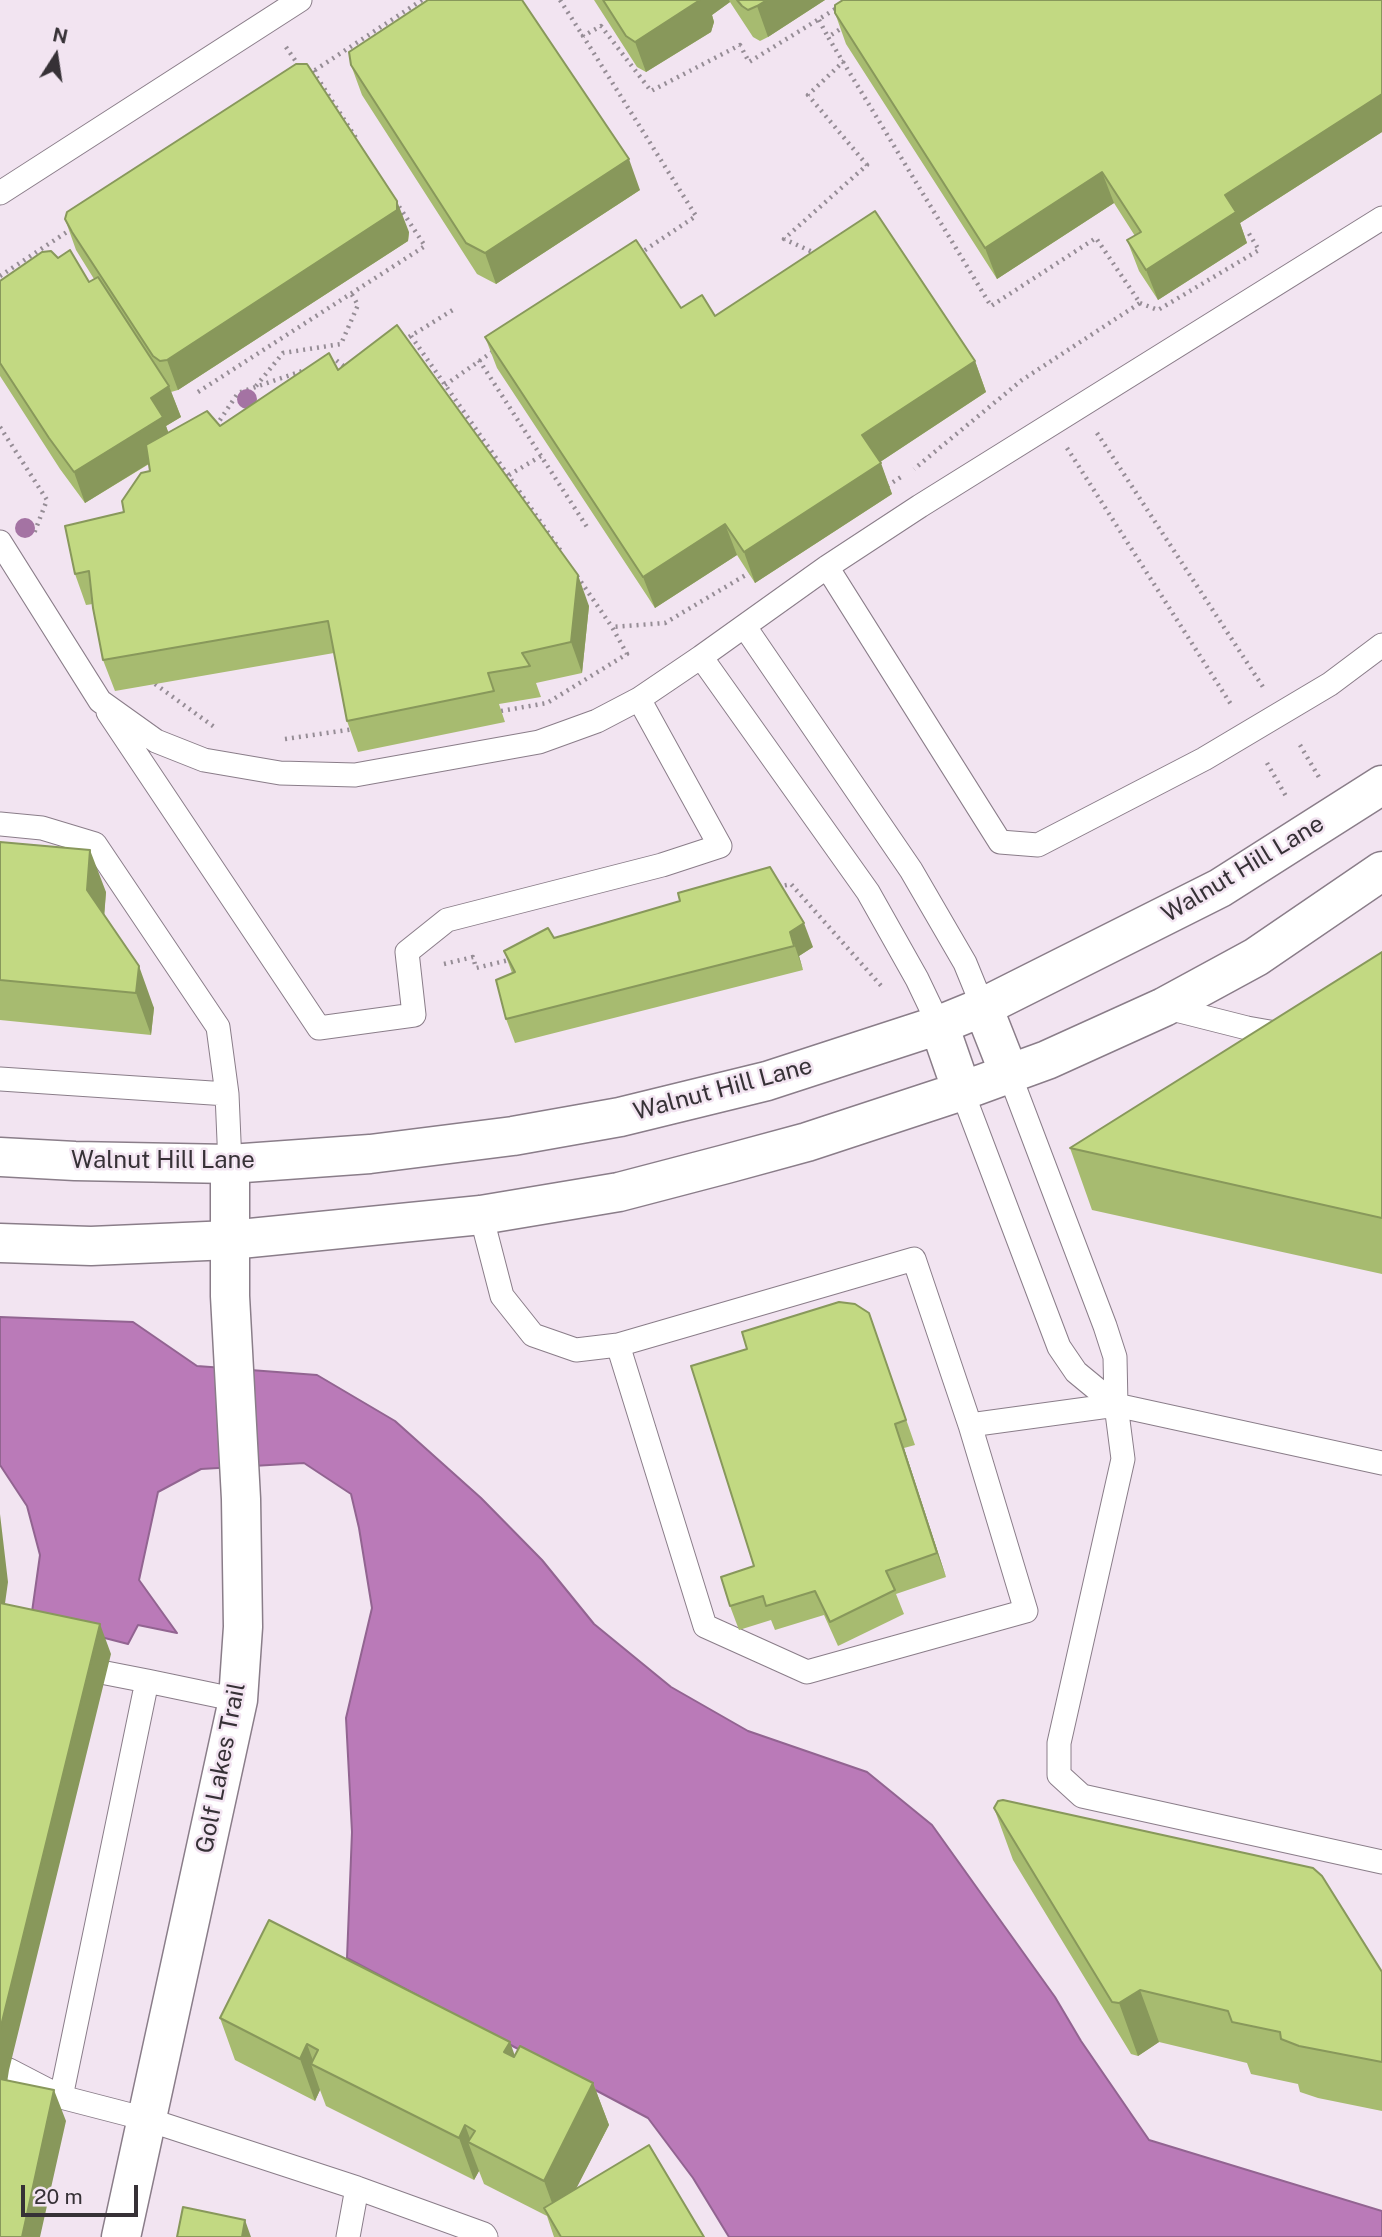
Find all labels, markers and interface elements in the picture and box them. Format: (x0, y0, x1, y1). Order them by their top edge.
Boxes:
north arrow (21, 21, 91, 91)
text: N (51, 23, 70, 48)
street label: Walnut Hill Lane (1157, 809, 1329, 929)
street label: Walnut Hill Lane (630, 1051, 816, 1127)
street label: Walnut Hill Lane (71, 1147, 255, 1175)
street label: Golf Lakes Trail (190, 1680, 252, 1856)
scale bar (24, 2170, 142, 2214)
text: 20 m (34, 2184, 83, 2209)

